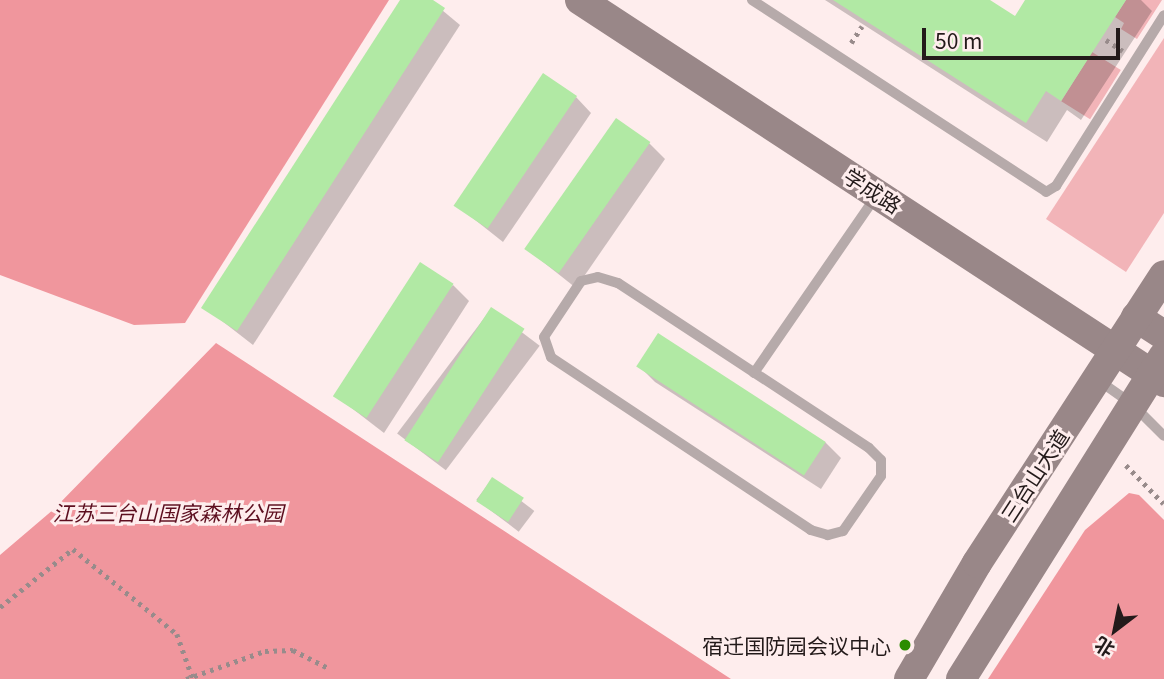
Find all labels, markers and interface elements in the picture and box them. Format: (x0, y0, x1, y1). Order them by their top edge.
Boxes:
scale bar (926, 14, 1124, 58)
text: 50 m (935, 25, 982, 55)
street label: 学成路 (840, 162, 906, 218)
street label: 三台山大道 (995, 424, 1073, 526)
park label: 江苏三台山国家森林公园 (53, 499, 283, 525)
north arrow (1080, 595, 1150, 665)
place label: 宿迁国防园会议中心 (702, 632, 891, 658)
text: 北 (1088, 632, 1119, 665)
marker: 宿迁国防园会议中心 (897, 637, 913, 653)

